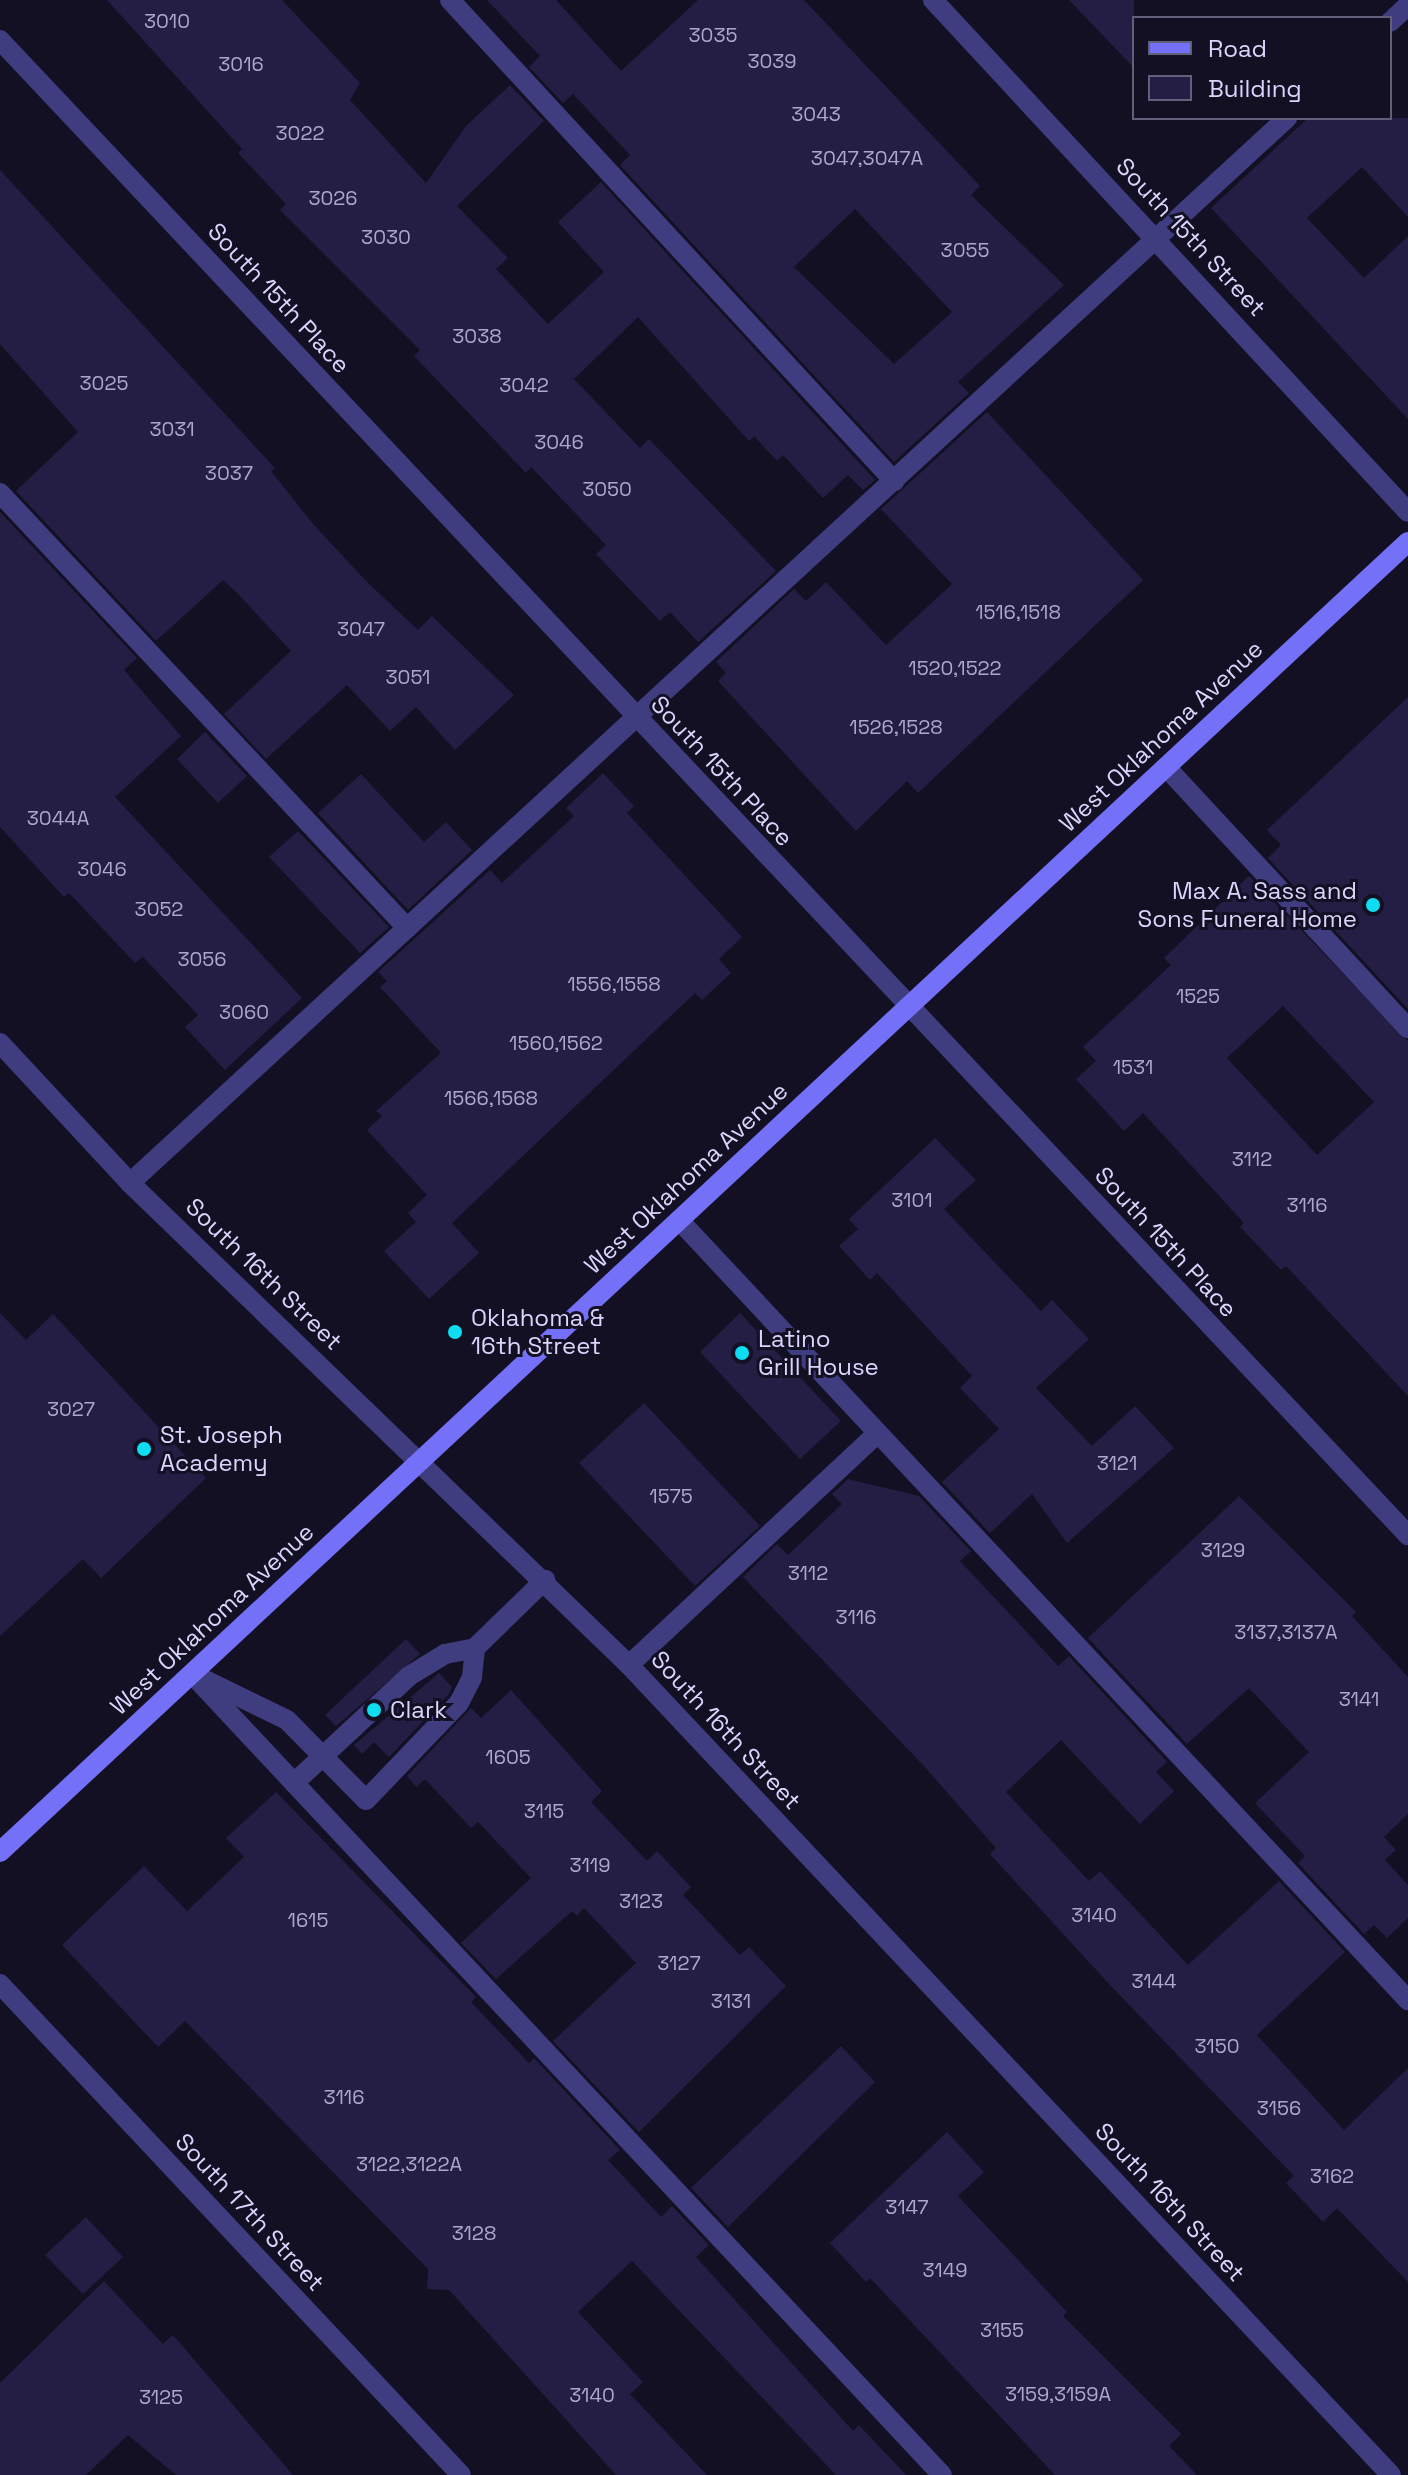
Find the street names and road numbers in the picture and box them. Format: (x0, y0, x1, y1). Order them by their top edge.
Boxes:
street label: South 15th Street (1110, 152, 1272, 322)
street label: South 15th Place (202, 217, 356, 379)
street label: West Oklahoma Avenue (1053, 634, 1269, 838)
street label: South 15th Place (645, 690, 799, 852)
street label: West Oklahoma Avenue (578, 1076, 794, 1280)
street label: South 15th Place (1089, 1161, 1243, 1323)
street label: South 16th Street (180, 1192, 348, 1356)
street label: West Oklahoma Avenue (104, 1517, 320, 1721)
street label: South 16th Street (645, 1645, 807, 1815)
street label: South 16th Street (1089, 2117, 1251, 2287)
street label: South 17th Street (170, 2127, 330, 2297)

